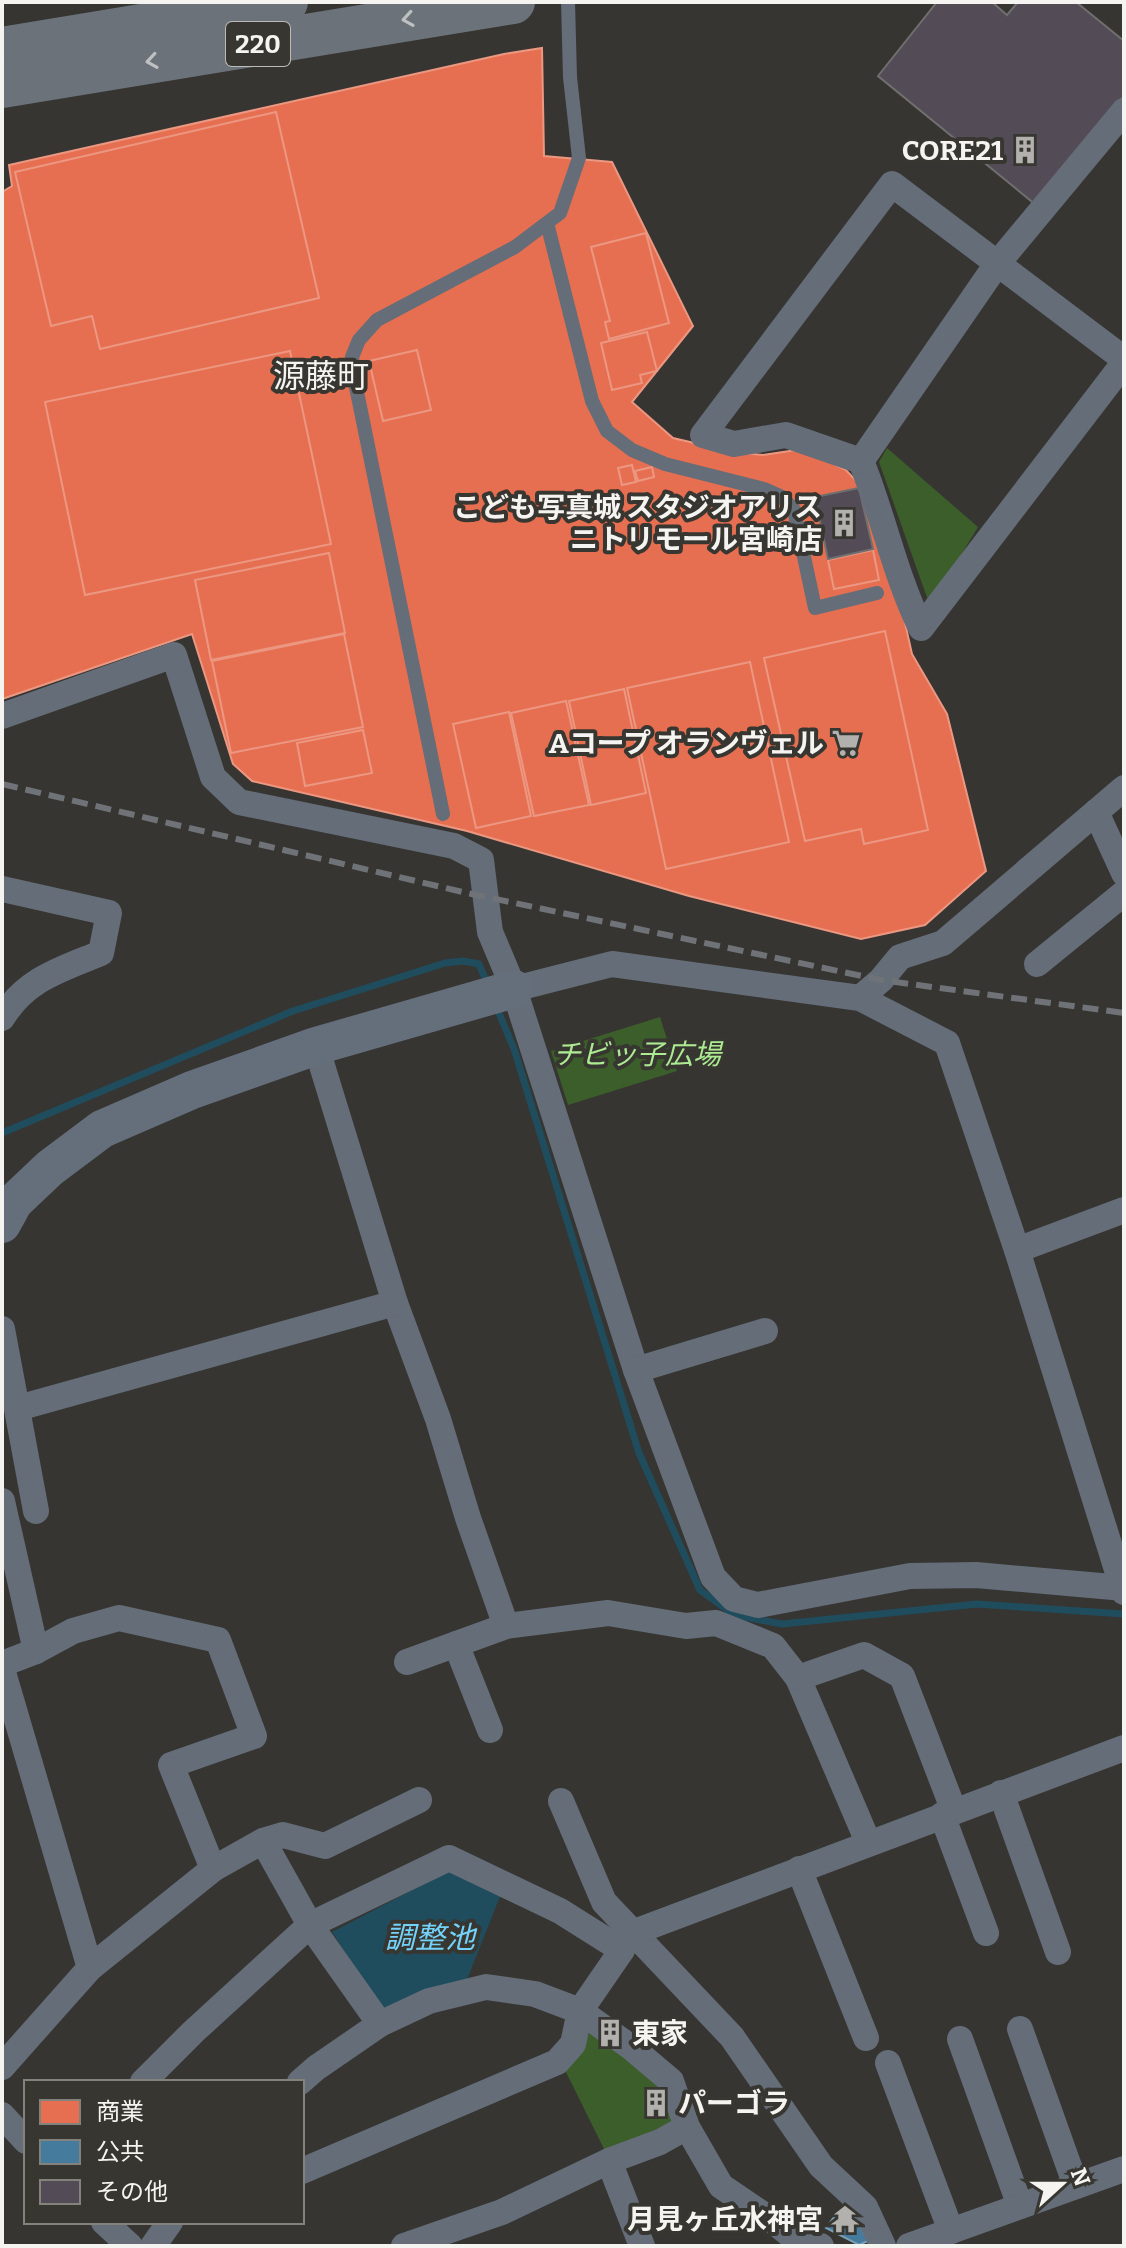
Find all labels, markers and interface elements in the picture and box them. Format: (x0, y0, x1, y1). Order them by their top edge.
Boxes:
one-way arrow (402, 10, 415, 27)
road number: 220 (226, 22, 290, 66)
one-way arrow (145, 52, 159, 69)
place label: CORE21 (902, 134, 1003, 167)
building icon: CORE21 (1010, 135, 1040, 165)
district label: 源藤町 (273, 357, 369, 395)
place label: こども写真城 スタジオアリス ニトリモール宮崎店 (453, 491, 822, 556)
building icon: こども写真城 スタジオアリス ニトリモール宮崎店 (829, 508, 859, 538)
place label: Aコープ オランヴェル (549, 727, 824, 760)
supermarket icon: Aコープ オランヴェル (831, 728, 861, 758)
park label: チビッ子広場 (553, 1038, 724, 1071)
water label: 調整池 (385, 1920, 478, 1956)
place label: 東家 (632, 2017, 688, 2050)
building icon: 東家 (595, 2018, 625, 2048)
legend (24, 2080, 304, 2224)
place label: パーゴラ (678, 2087, 790, 2120)
building icon: パーゴラ (641, 2088, 671, 2118)
text: 商業 (96, 2098, 144, 2126)
text: 公共 (96, 2138, 144, 2166)
north arrow (1022, 2144, 1102, 2224)
text: N (1065, 2164, 1096, 2190)
text: その他 (96, 2178, 168, 2206)
place label: 月見ヶ丘水神宮 (627, 2203, 823, 2236)
temple icon: 月見ヶ丘水神宮 (830, 2204, 860, 2234)

